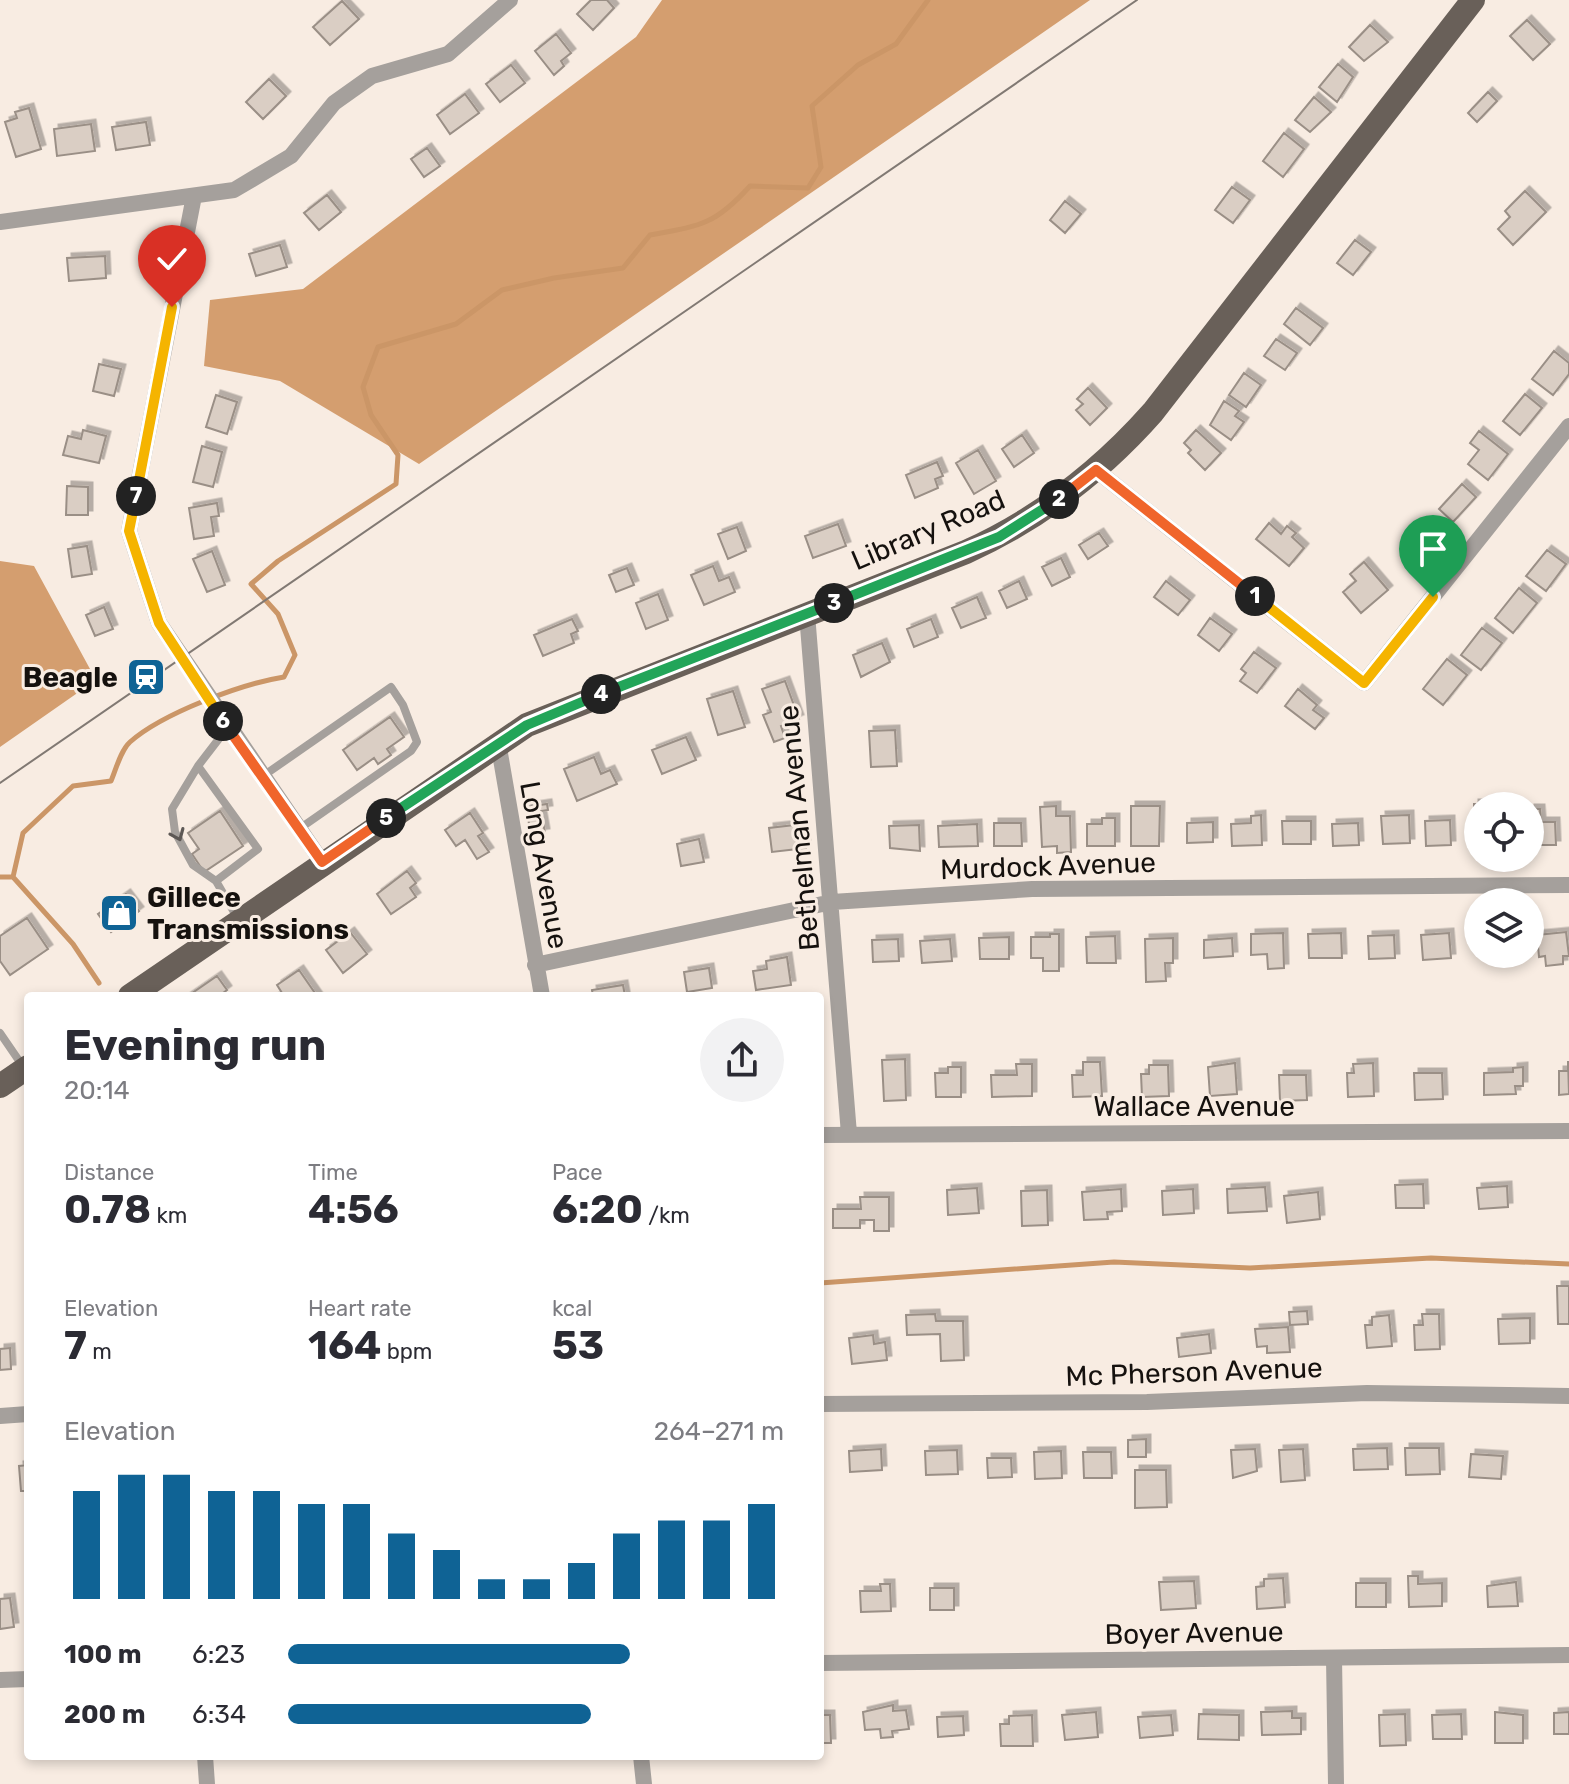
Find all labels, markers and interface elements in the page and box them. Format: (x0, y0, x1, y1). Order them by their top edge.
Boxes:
pin (138, 225, 206, 307)
icon: check (150, 237, 194, 281)
pin: 7 (116, 476, 156, 516)
pin: 2 (1039, 479, 1079, 519)
text: 7 (130, 482, 142, 509)
street label: Library Road (846, 483, 1010, 577)
text: 2 (1052, 485, 1066, 512)
pin (1399, 515, 1467, 597)
icon: arrive (1411, 527, 1455, 571)
pin: 1 (1235, 576, 1275, 616)
text: 1 (1250, 582, 1260, 609)
pin: 3 (814, 583, 854, 623)
text: 3 (827, 589, 841, 616)
station icon: Beagle (125, 656, 167, 698)
place label: Beagle (23, 661, 118, 694)
pin: 4 (581, 674, 621, 714)
text: 4 (593, 680, 609, 707)
pin: 6 (203, 701, 243, 741)
street label: Bethelman Avenue (772, 704, 826, 952)
text: 6 (216, 707, 230, 734)
street label: Long Avenue (513, 779, 575, 951)
map controls (1464, 792, 1544, 968)
button: locate (1464, 792, 1544, 872)
pin: 5 (366, 798, 406, 838)
text: 5 (379, 804, 393, 831)
one-way arrow (169, 827, 185, 841)
street label: Murdock Avenue (939, 846, 1157, 886)
place label: Gillece Transmissions (147, 881, 349, 946)
button: layers (1464, 888, 1544, 968)
shop icon: Gillece Transmissions (98, 892, 140, 934)
button: share (700, 1018, 784, 1102)
text: Evening run (64, 1019, 326, 1071)
text: 20:14 (64, 1075, 130, 1106)
street label: Wallace Avenue (1093, 1090, 1295, 1123)
text: Distance (64, 1159, 154, 1186)
text: Time (308, 1159, 358, 1186)
text: Pace (552, 1159, 603, 1186)
text: 0.78 (64, 1186, 151, 1233)
text: 4:56 (308, 1186, 399, 1233)
text: 6:20 (552, 1186, 643, 1233)
text: km (151, 1202, 187, 1229)
text: /km (643, 1202, 690, 1229)
text: Elevation (64, 1295, 158, 1322)
text: Heart rate (308, 1295, 412, 1322)
text: kcal (552, 1295, 592, 1322)
text: 7 (64, 1322, 87, 1369)
text: 164 (308, 1322, 381, 1369)
text: 53 (552, 1322, 604, 1369)
text: m (87, 1338, 112, 1365)
text: bpm (381, 1338, 432, 1365)
street label: Mc Pherson Avenue (1065, 1351, 1323, 1393)
text: Elevation (64, 1416, 175, 1447)
text: 264–271 m (654, 1416, 784, 1447)
street label: Boyer Avenue (1104, 1615, 1284, 1651)
text: 100 m (64, 1639, 142, 1670)
text: 6:23 (192, 1639, 245, 1670)
text: 200 m (64, 1699, 146, 1730)
text: 6:34 (192, 1699, 246, 1730)

